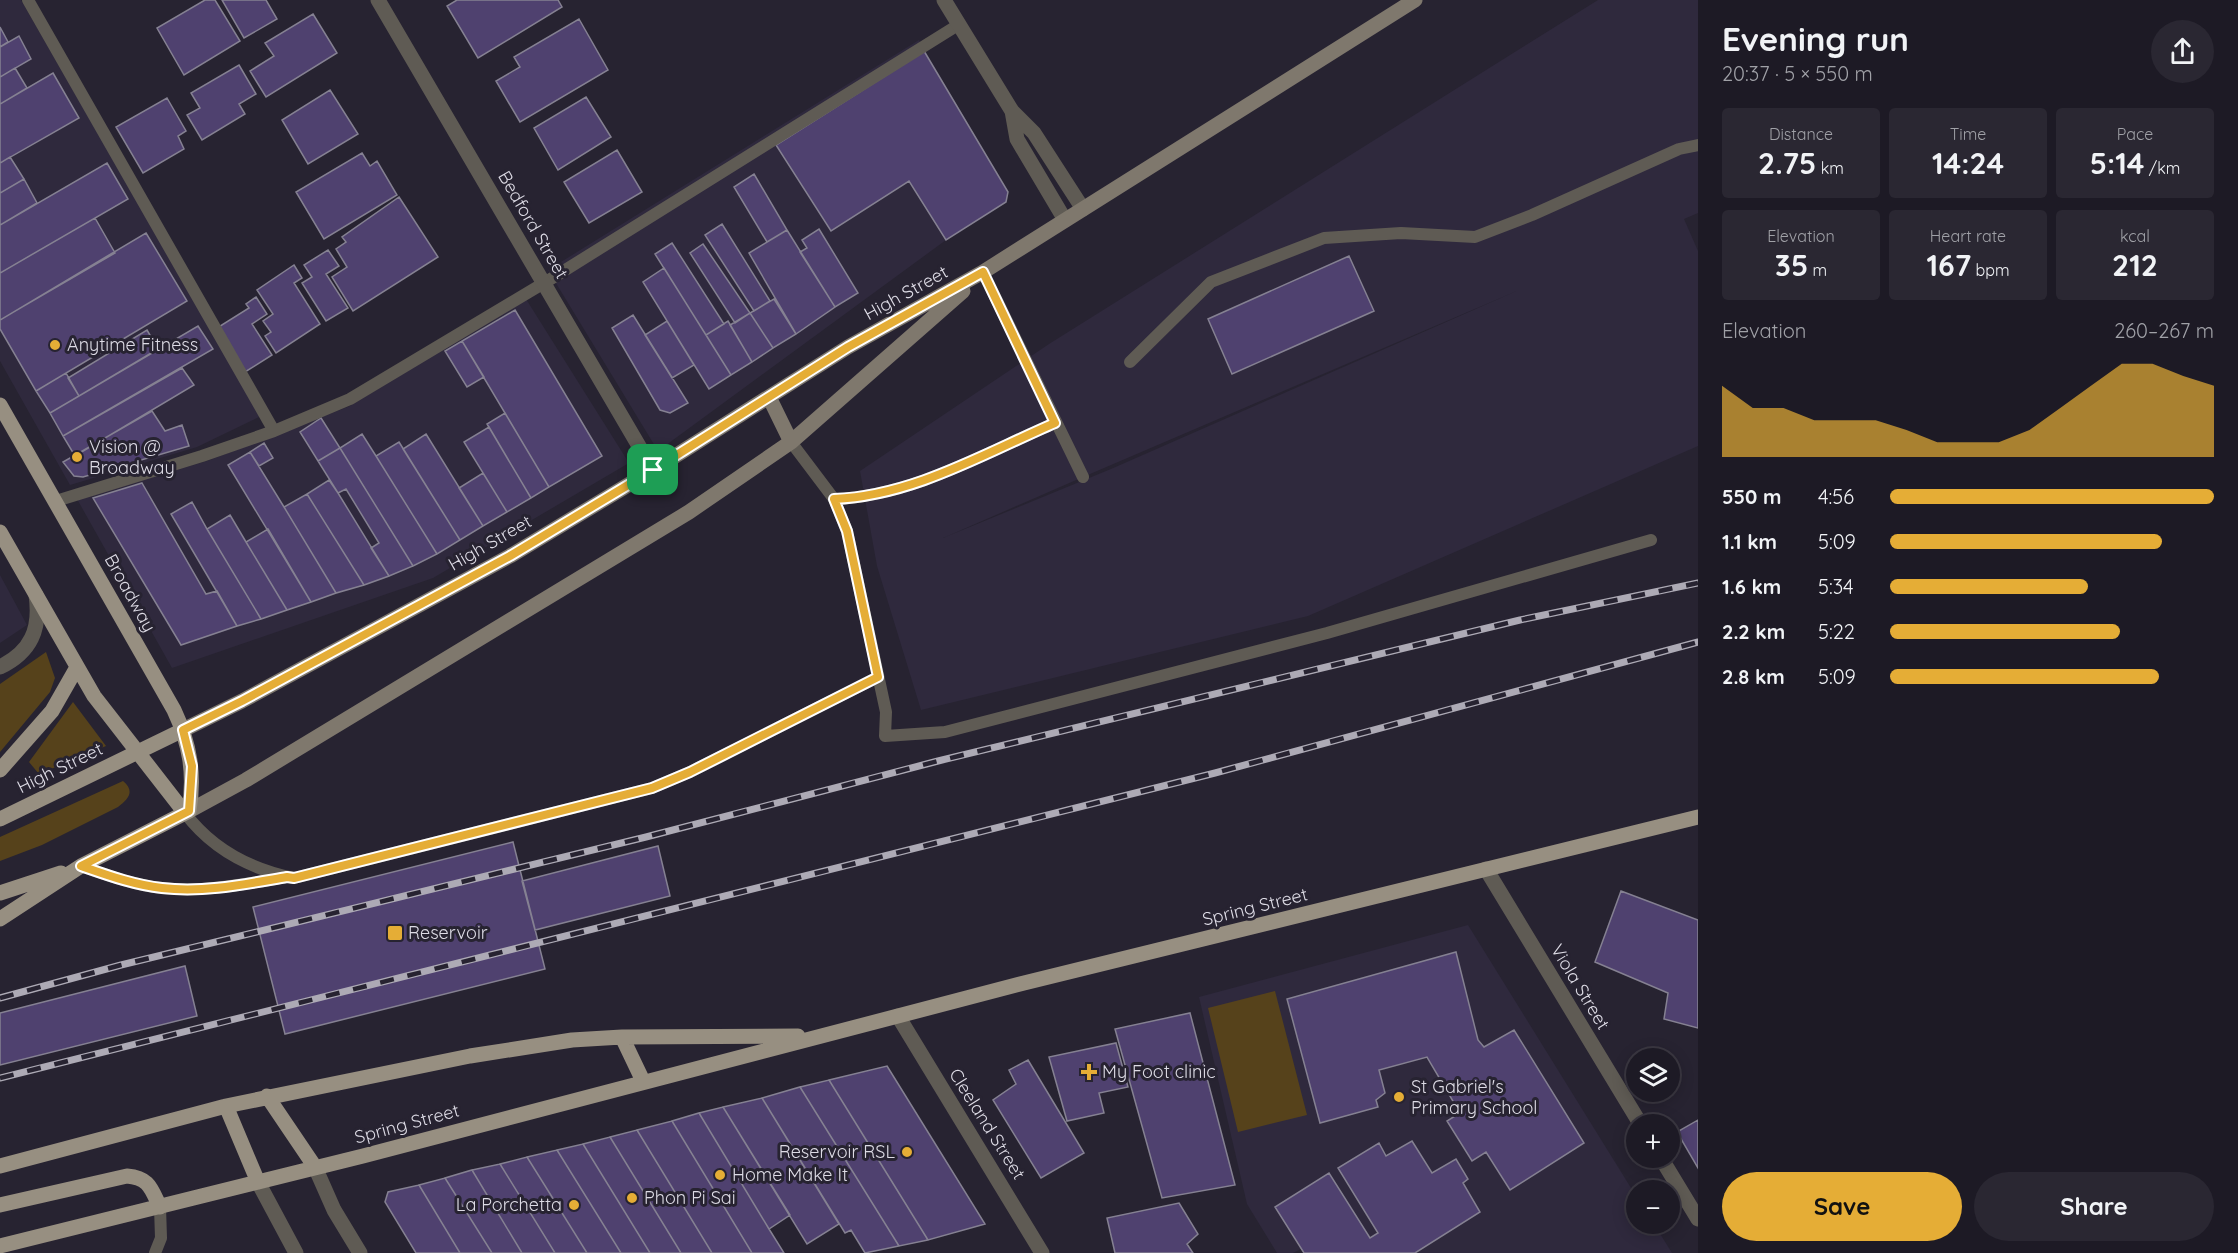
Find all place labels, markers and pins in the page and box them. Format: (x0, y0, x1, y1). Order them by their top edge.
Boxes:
place label: Anytime Fitness (67, 333, 198, 356)
marker: Anytime Fitness (48, 338, 62, 352)
place label: Vision @ Broadway (89, 435, 175, 479)
pin (627, 444, 678, 495)
marker: Vision @ Broadway (70, 450, 84, 464)
place label: Reservoir (408, 921, 488, 944)
marker: Reservoir (386, 924, 404, 942)
place label: My Foot clinic (1102, 1060, 1216, 1083)
marker: My Foot clinic (1080, 1063, 1098, 1081)
place label: St Gabriel's Primary School (1411, 1075, 1537, 1119)
marker: St Gabriel's Primary School (1392, 1090, 1406, 1104)
place label: Reservoir RSL (779, 1140, 895, 1163)
marker: Reservoir RSL (900, 1145, 914, 1159)
place label: Home Make It (732, 1163, 848, 1186)
marker: Home Make It (713, 1168, 727, 1182)
place label: Phon Pi Sai (644, 1186, 736, 1209)
marker: Phon Pi Sai (625, 1191, 639, 1205)
place label: La Porchetta (456, 1193, 562, 1216)
marker: La Porchetta (567, 1198, 581, 1212)

